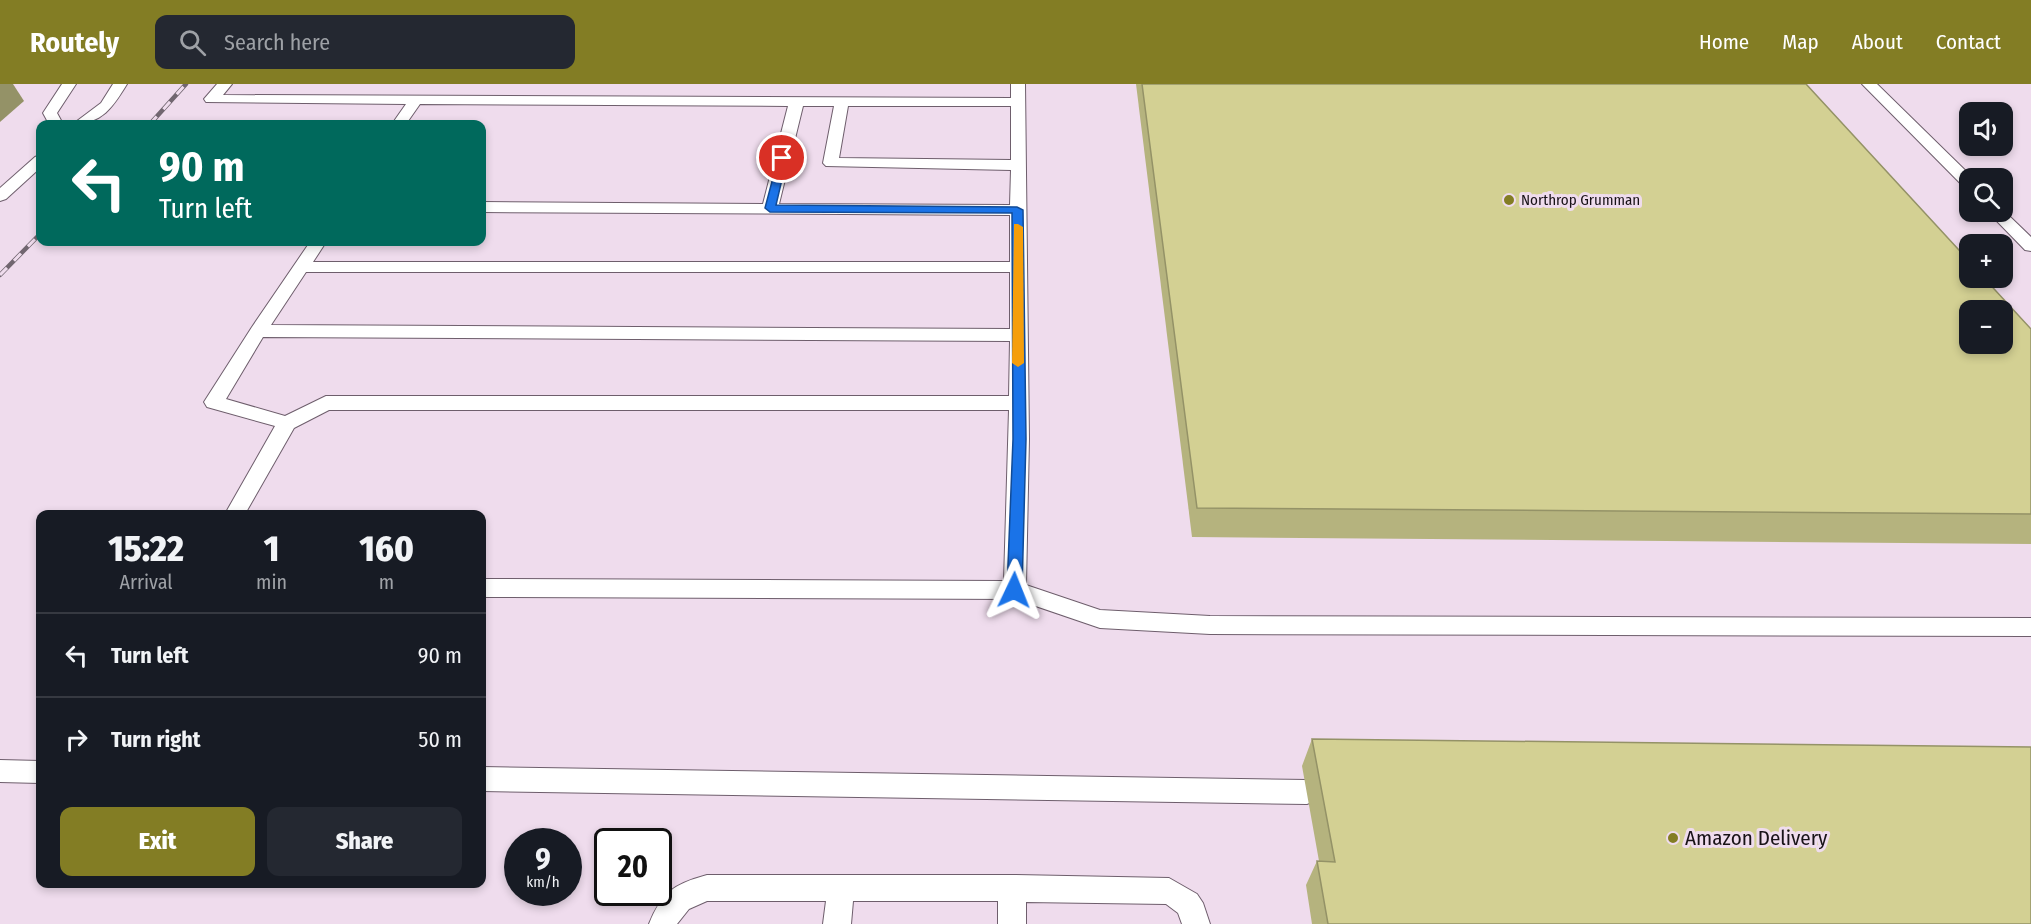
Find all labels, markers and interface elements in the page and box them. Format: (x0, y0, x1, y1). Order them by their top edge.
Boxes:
search box (155, 15, 575, 69)
text: Routely (30, 26, 119, 59)
icon: search (176, 26, 209, 59)
text: Search here (224, 29, 330, 56)
text: Home (1699, 29, 1749, 55)
text: Map (1782, 29, 1819, 55)
text: About (1852, 29, 1903, 55)
text: Contact (1936, 29, 2001, 55)
map controls (1959, 102, 2013, 354)
button: sound (1959, 102, 2013, 156)
pin (756, 132, 807, 183)
icon: arrive (765, 141, 798, 174)
text: 90 m (159, 142, 244, 192)
icon: left (60, 144, 138, 222)
button: search (1959, 168, 2013, 222)
place label: Northrop Grumman (1521, 191, 1640, 209)
text: Turn left (159, 193, 252, 225)
marker: Northrop Grumman (1502, 193, 1516, 207)
button: + (1959, 234, 2013, 288)
button: − (1959, 300, 2013, 354)
text: 15:22 (108, 527, 184, 571)
text: 1 (264, 527, 279, 571)
text: 160 (359, 527, 414, 571)
position arrow (982, 558, 1046, 622)
text: Arrival (120, 570, 173, 594)
text: min (256, 570, 287, 594)
text: m (379, 570, 394, 594)
icon: left (60, 639, 93, 672)
text: Turn left (111, 642, 189, 669)
text: 90 m (418, 642, 462, 669)
icon: right (60, 723, 93, 756)
text: Turn right (111, 726, 200, 753)
text: 50 m (418, 726, 462, 753)
button: Exit (60, 807, 255, 876)
button: Share (267, 807, 462, 876)
place label: Amazon Delivery (1685, 825, 1828, 851)
speed limit sign: 20 (594, 828, 672, 906)
marker: Amazon Delivery (1666, 831, 1680, 845)
text: 9 (535, 842, 551, 878)
text: km/h (526, 873, 560, 891)

